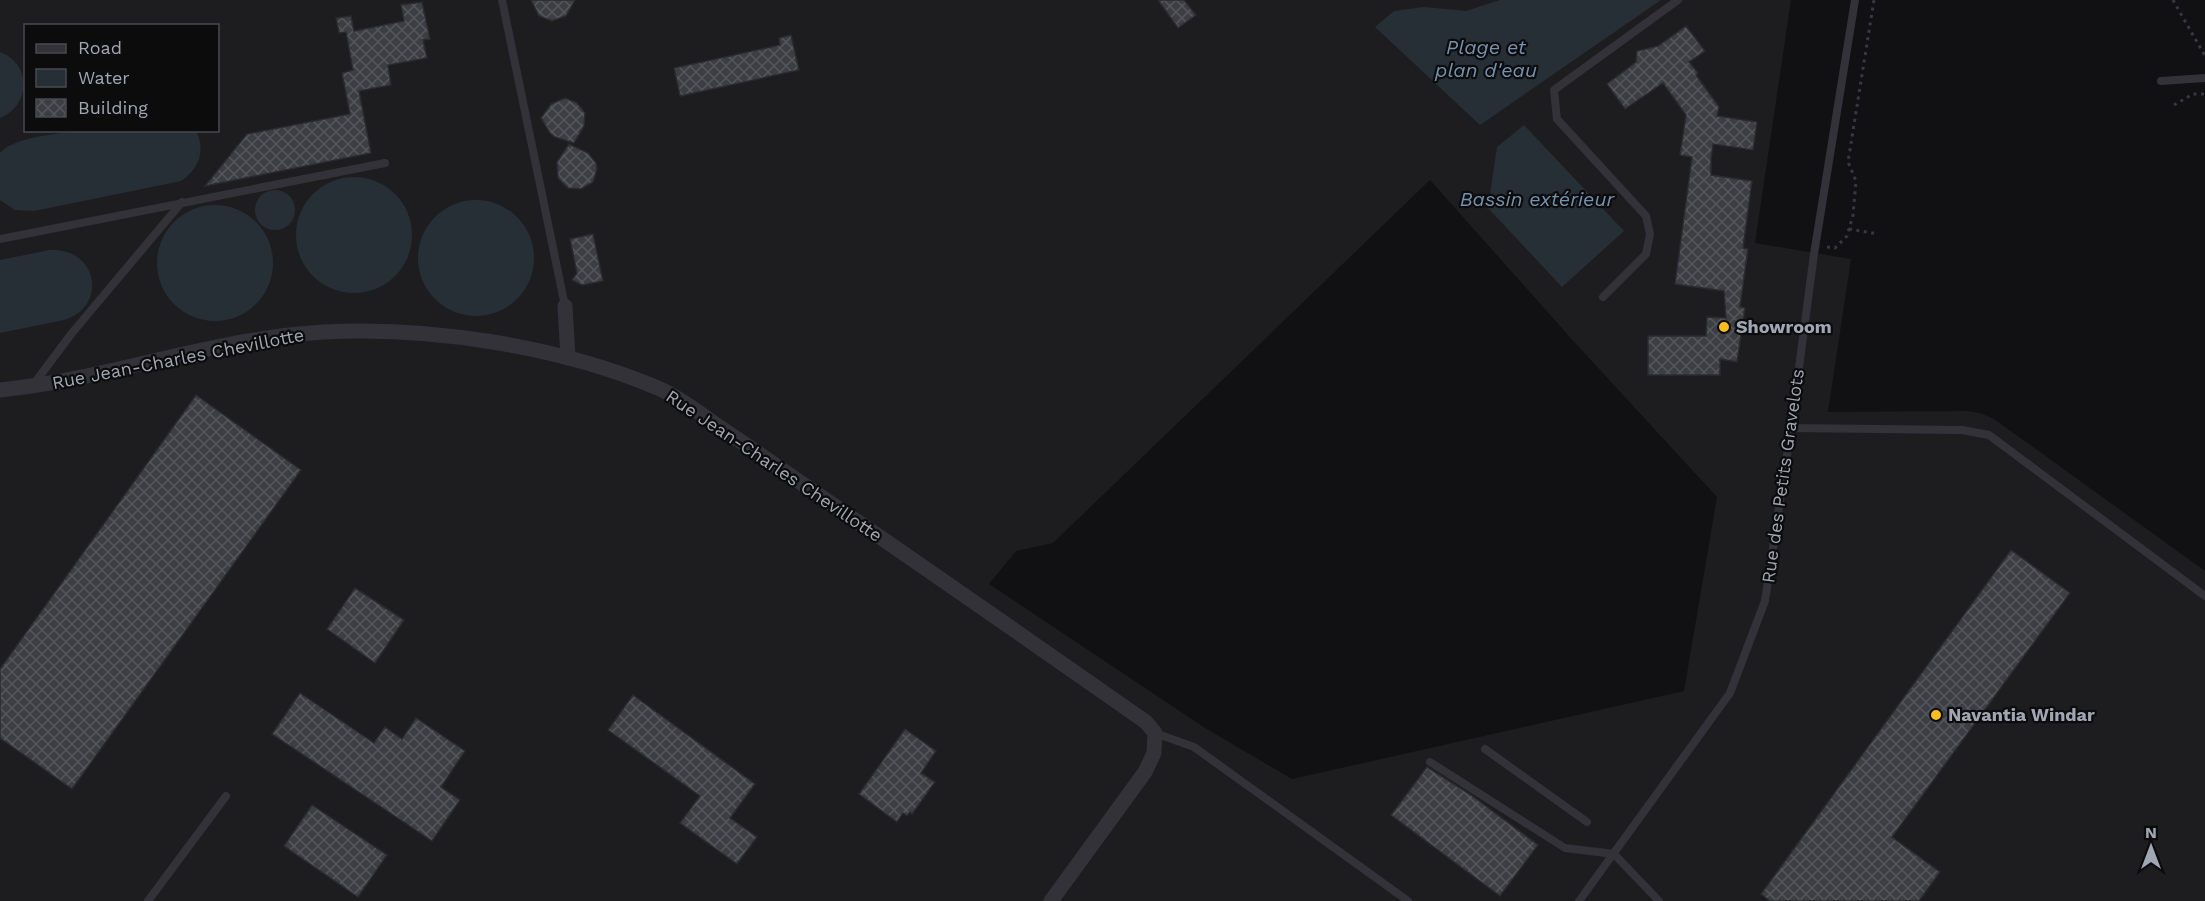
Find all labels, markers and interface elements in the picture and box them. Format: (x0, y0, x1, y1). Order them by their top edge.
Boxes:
legend (24, 24, 219, 132)
water label: Plage et plan d'eau (1434, 35, 1537, 82)
text: Road (78, 37, 122, 58)
text: Water (78, 67, 130, 88)
text: Building (78, 97, 148, 118)
water label: Bassin extérieur (1460, 187, 1616, 211)
place label: Showroom (1736, 316, 1832, 337)
marker: Showroom (1717, 320, 1731, 334)
street label: Rue Jean-Charles Chevillotte (50, 324, 306, 393)
street label: Rue des Petits Gravelots (1757, 367, 1808, 584)
street label: Rue Jean-Charles Chevillotte (662, 385, 886, 546)
place label: Navantia Windar (1948, 704, 2095, 725)
marker: Navantia Windar (1929, 708, 1943, 722)
north arrow (2121, 817, 2181, 877)
text: N (2145, 823, 2157, 842)

